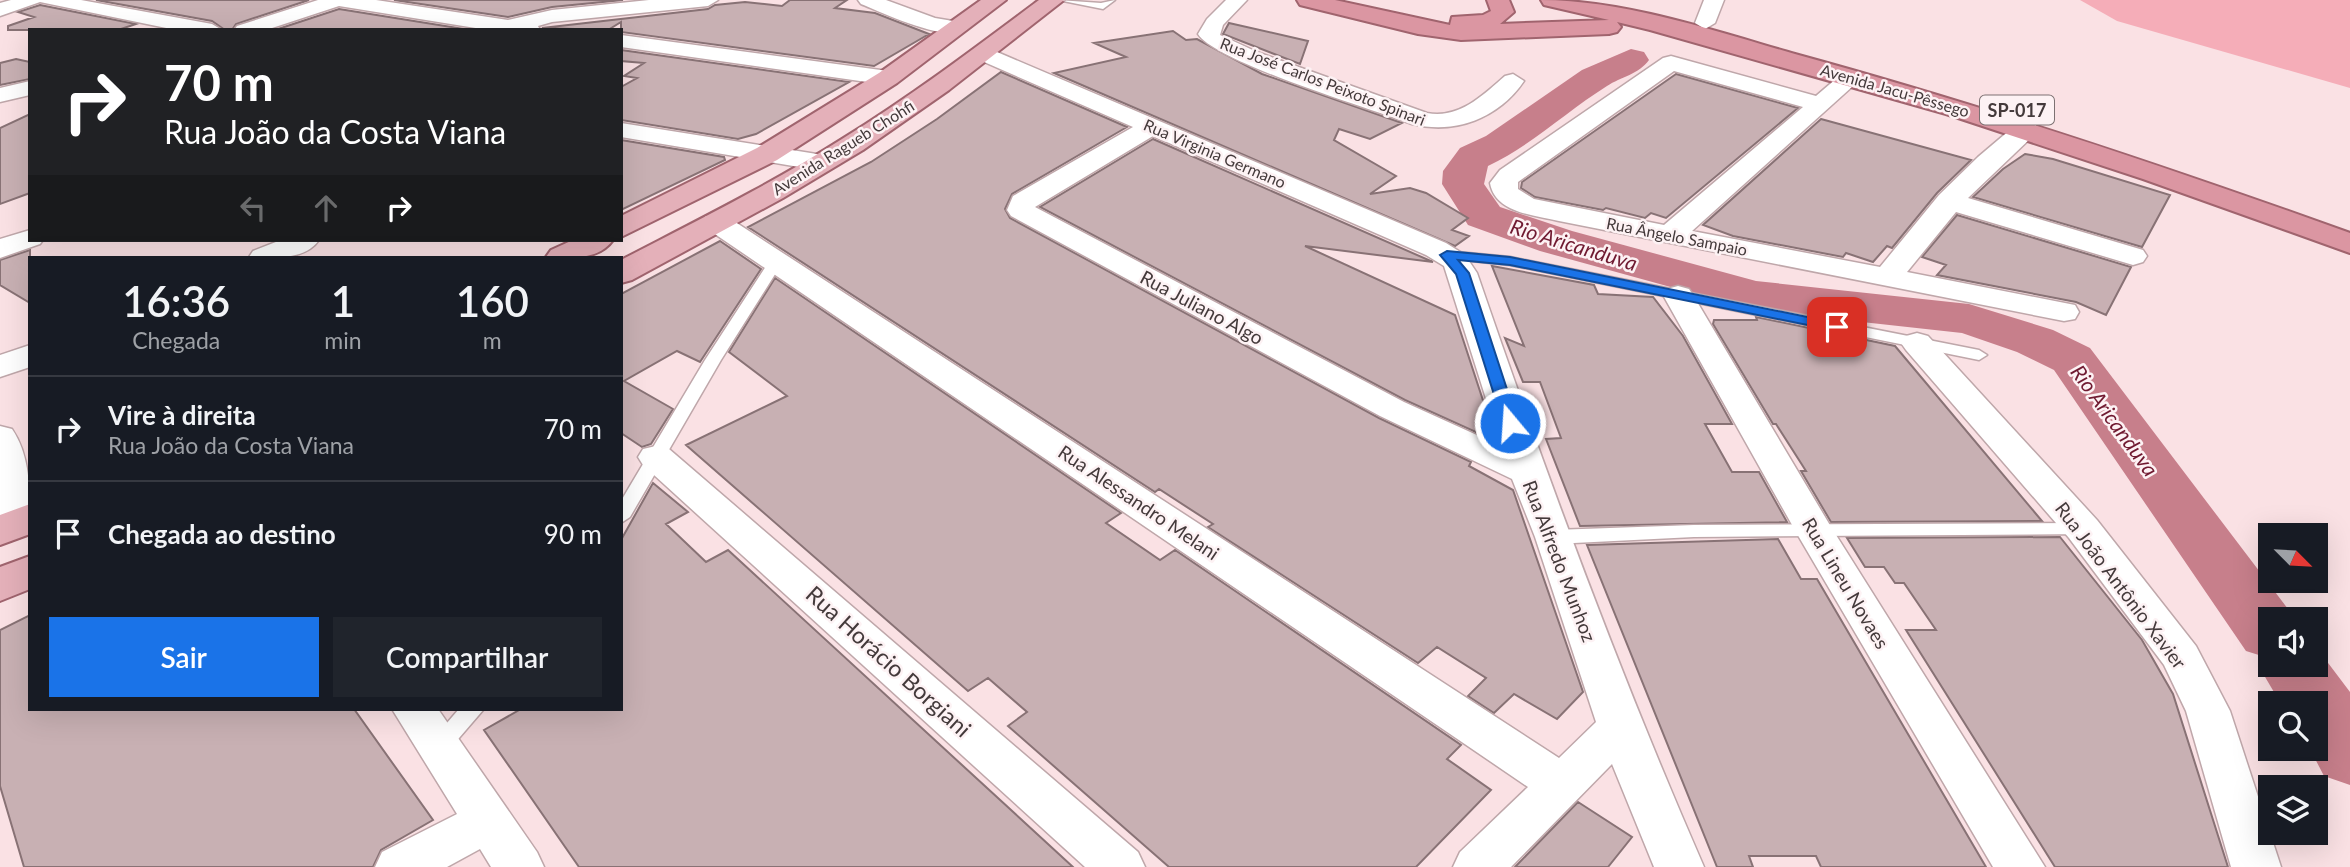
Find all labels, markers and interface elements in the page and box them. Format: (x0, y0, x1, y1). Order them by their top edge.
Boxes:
street label: Rua José Carlos Peixoto Spinari (1218, 33, 1428, 129)
text: 70 m (164, 53, 274, 111)
icon: right (49, 56, 140, 147)
street label: Avenida Jacu-Pêssego (1818, 60, 1972, 120)
street label: Avenida Ragueb Chohfi (769, 96, 917, 198)
road number: SP-017 (1980, 96, 2054, 124)
text: Rua João da Costa Viana (164, 112, 506, 151)
street label: Rua Virginia Germano (1141, 114, 1289, 192)
icon: left (234, 189, 272, 227)
icon: ahead (307, 189, 345, 227)
icon: right (380, 189, 418, 227)
water label: Rio Aricanduva (1508, 213, 1640, 275)
street label: Rua Ângelo Sampaio (1605, 213, 1749, 259)
street label: Rua Juliano Algo (1137, 265, 1267, 349)
text: 16:36 (122, 276, 230, 326)
text: 1 (331, 276, 355, 326)
text: 160 (456, 276, 529, 326)
pin (1807, 297, 1867, 357)
icon: arrive (1818, 308, 1856, 346)
text: Chegada (132, 326, 220, 354)
text: min (324, 326, 362, 354)
text: m (483, 326, 502, 354)
water label: Rio Aricanduva (2066, 360, 2164, 480)
position arrow (1473, 386, 1547, 460)
text: Vire à direita (108, 399, 256, 431)
icon: right (49, 410, 87, 448)
text: 70 m (544, 413, 602, 445)
text: Rua João da Costa Viana (108, 431, 354, 459)
street label: Rua Alessandro Melani (1054, 440, 1224, 564)
street label: Rua Alfredo Munhoz (1519, 477, 1601, 645)
street label: Rua João Antônio Xavier (2051, 497, 2191, 673)
street label: Rua Lineu Novaes (1798, 513, 1894, 653)
icon: arrive (49, 515, 87, 553)
text: Chegada ao destino (108, 518, 336, 550)
text: 90 m (544, 518, 602, 550)
north arrow (2258, 523, 2328, 593)
map controls (2258, 523, 2328, 845)
street label: Rua Horácio Borgiani (801, 580, 977, 742)
button: sound (2258, 607, 2328, 677)
button: Sair (49, 617, 319, 697)
button: Compartilhar (333, 617, 602, 697)
button: search (2258, 691, 2328, 761)
button: layers (2258, 775, 2328, 845)

